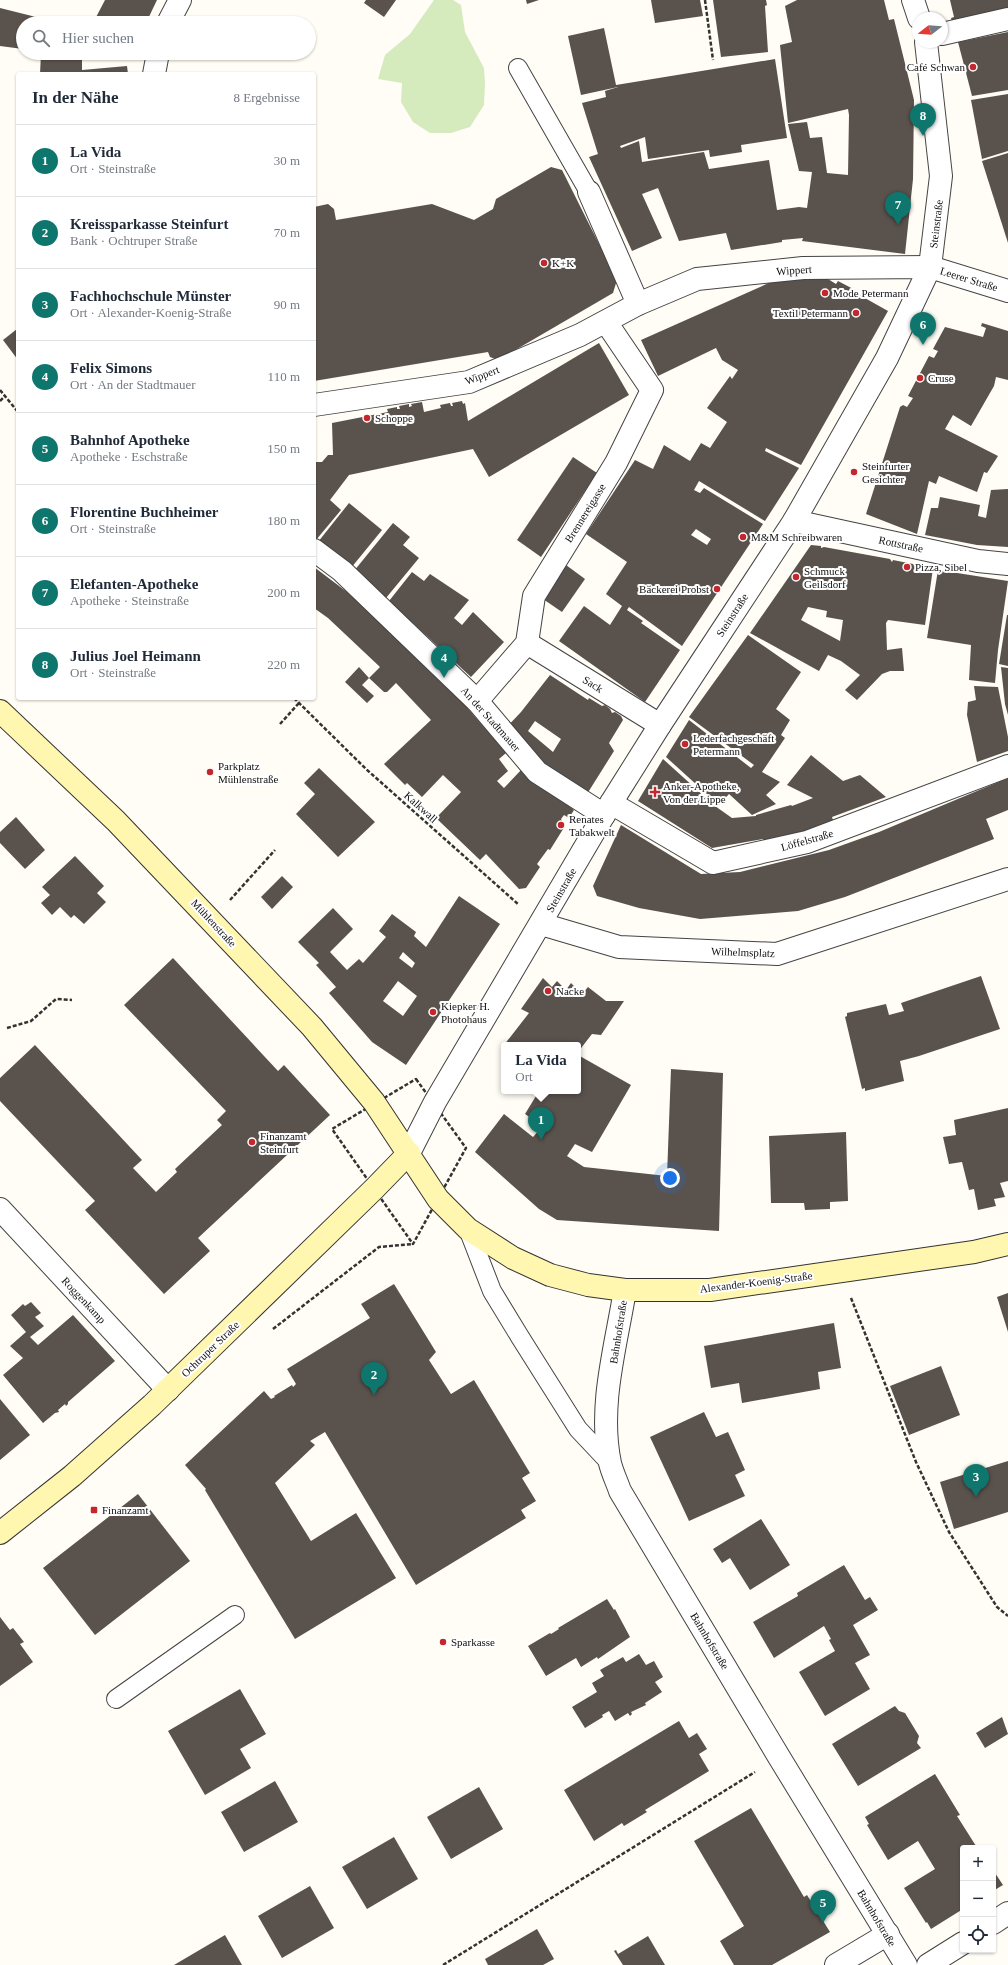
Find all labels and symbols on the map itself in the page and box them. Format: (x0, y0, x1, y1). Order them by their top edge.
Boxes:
north arrow (912, 12, 948, 48)
place label: Café Schwan (907, 61, 965, 73)
marker: Café Schwan (968, 62, 978, 72)
pin: 8 (910, 103, 936, 136)
pin: 7 (885, 192, 911, 225)
street label: Steinstraße (927, 199, 945, 249)
place label: K+K (552, 257, 574, 269)
marker: K+K (539, 258, 549, 268)
street label: Wippert (776, 263, 812, 277)
street label: Leerer Straße (939, 265, 999, 293)
place label: Mode Petermann (833, 287, 909, 299)
marker: Mode Petermann (820, 288, 830, 298)
place label: Textil Petermann (773, 307, 848, 319)
marker: Textil Petermann (851, 308, 861, 318)
pin: 6 (910, 312, 936, 345)
street label: Wippert (463, 363, 501, 387)
place label: Cruse (928, 372, 954, 384)
marker: Cruse (915, 373, 925, 383)
place label: Schoppe (375, 412, 413, 424)
marker: Schoppe (362, 413, 372, 423)
place label: Steinfurter Gesichter (862, 460, 909, 485)
marker: Steinfurter Gesichter (849, 467, 859, 477)
street label: Brennereigasse (562, 481, 608, 545)
place label: M&M Schreibwaren (751, 531, 843, 543)
marker: M&M Schreibwaren (738, 532, 748, 542)
street label: Rottstraße (878, 533, 924, 555)
place label: Pizza, Sibel (915, 561, 967, 573)
marker: Pizza, Sibel (902, 562, 912, 572)
place label: Schmuck Geilsdorf (804, 565, 846, 590)
marker: Schmuck Geilsdorf (791, 572, 801, 582)
place label: Bäckerei Probst (639, 583, 709, 595)
marker: Bäckerei Probst (712, 584, 722, 594)
street label: Steinstraße (714, 591, 750, 639)
pin: 4 (431, 645, 457, 678)
street label: Sack (581, 673, 606, 695)
street label: An der Stadtmauer (459, 684, 523, 754)
place label: Lederfachgeschäft Petermann (693, 732, 774, 757)
marker: Lederfachgeschäft Petermann (680, 739, 690, 749)
place label: Parkplatz Mühlenstraße (218, 760, 279, 785)
marker: Parkplatz Mühlenstraße (205, 767, 215, 777)
place label: Anker-Apotheke, Von der Lippe (663, 780, 740, 805)
marker: Anker-Apotheke, Von der Lippe (650, 787, 660, 797)
street label: Kalkwall (402, 789, 440, 825)
place label: Renates Tabakwelt (569, 813, 615, 838)
marker: Renates Tabakwelt (556, 820, 566, 830)
street label: Löffelstraße (780, 827, 834, 853)
street label: Steinstraße (544, 866, 578, 914)
street label: Mühlenstraße (189, 897, 239, 949)
street label: Wilhelmsplatz (711, 945, 775, 959)
place label: Nacke (556, 985, 584, 997)
marker: Nacke (543, 986, 553, 996)
place label: Kiepker H. Photohaus (441, 1000, 490, 1025)
marker: Kiepker H. Photohaus (428, 1007, 438, 1017)
pin: 1 (528, 1107, 554, 1140)
place label: Finanzamt Steinfurt (260, 1130, 306, 1155)
marker: Finanzamt Steinfurt (247, 1137, 257, 1147)
your location (660, 1168, 680, 1188)
street label: Alexander-Koenig-Straße (699, 1269, 813, 1295)
street label: Roggenkamp (60, 1274, 109, 1326)
street label: Bahnhofstraße (607, 1299, 629, 1365)
street label: Ochtruper Straße (179, 1318, 241, 1380)
pin: 2 (361, 1362, 387, 1395)
pin: 3 (963, 1464, 989, 1497)
place label: Finanzamt (102, 1504, 148, 1516)
marker: Finanzamt (89, 1505, 99, 1515)
street label: Bahnhofstraße (688, 1610, 732, 1672)
place label: Sparkasse (451, 1636, 495, 1648)
marker: Sparkasse (438, 1637, 448, 1647)
street label: Bahnhofstraße (855, 1887, 899, 1949)
pin: 5 (810, 1890, 836, 1923)

